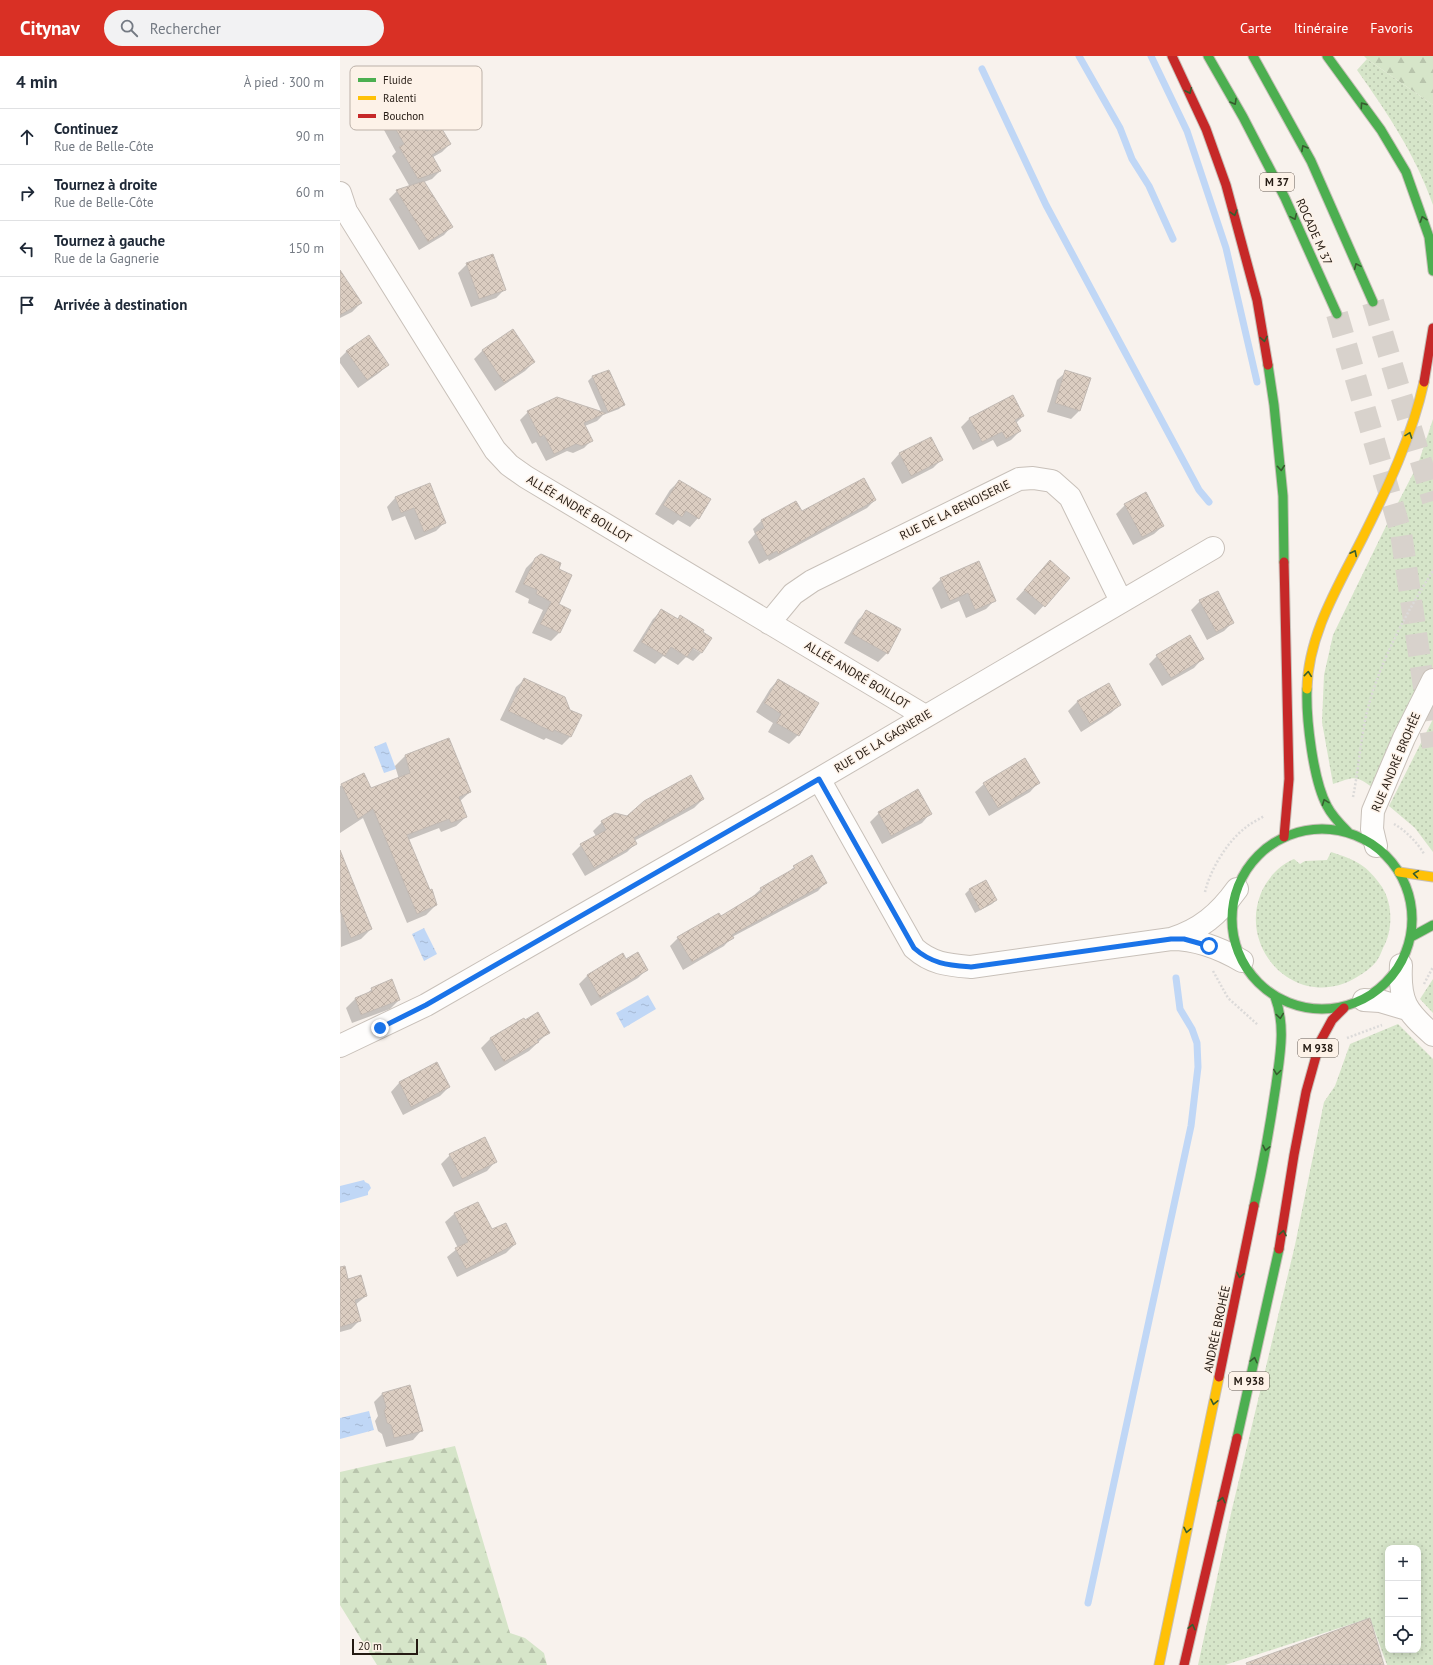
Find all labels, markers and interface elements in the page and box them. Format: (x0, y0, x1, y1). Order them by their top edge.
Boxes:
search box (104, 10, 384, 46)
text: Citynav (20, 16, 80, 40)
icon: search (118, 17, 140, 39)
text: Rechercher (150, 19, 221, 38)
text: Carte (1240, 19, 1272, 37)
text: Itinéraire (1294, 19, 1348, 37)
text: Favoris (1370, 19, 1413, 37)
legend (350, 66, 482, 130)
text: 4 min (16, 71, 57, 93)
text: Fluide (383, 73, 413, 87)
text: À pied · 300 m (244, 74, 324, 91)
one-way arrow (1184, 87, 1192, 95)
text: Ralenti (383, 91, 416, 105)
one-way arrow (1230, 98, 1237, 105)
one-way arrow (1361, 102, 1368, 109)
text: Bouchon (383, 109, 424, 123)
text: Continuez (54, 119, 118, 138)
icon: ahead (16, 126, 38, 148)
text: 90 m (296, 128, 324, 145)
text: Rue de Belle-Côte (54, 138, 154, 155)
one-way arrow (1301, 145, 1308, 152)
road number: M 37 (1260, 173, 1294, 191)
text: Tournez à droite (54, 175, 157, 194)
icon: right (16, 182, 38, 204)
text: 60 m (296, 184, 324, 201)
text: Rue de Belle-Côte (54, 194, 154, 211)
street label: ROCADE M 37 (1293, 196, 1336, 268)
one-way arrow (1229, 209, 1238, 216)
one-way arrow (1289, 213, 1297, 221)
one-way arrow (1419, 216, 1427, 223)
text: Tournez à gauche (54, 231, 165, 250)
icon: left (16, 238, 38, 260)
text: 150 m (289, 240, 324, 257)
text: Rue de la Gagnerie (54, 250, 159, 267)
one-way arrow (1354, 263, 1362, 271)
icon: arrive (16, 294, 38, 316)
text: Arrivée à destination (54, 295, 187, 314)
one-way arrow (1260, 336, 1268, 343)
one-way arrow (1404, 432, 1412, 439)
one-way arrow (1276, 465, 1285, 471)
street label: ALLÉE ANDRÉ BOILLOT (524, 471, 635, 546)
street label: RUE DE LA BENOISERIE (897, 476, 1013, 543)
one-way arrow (1349, 550, 1357, 557)
street label: ALLÉE ANDRÉ BOILLOT (802, 637, 913, 712)
one-way arrow (1303, 671, 1312, 677)
street label: RUE DE LA GAGNERIE (831, 706, 934, 776)
street label: RUE ANDRÉ BROHÉE (1368, 710, 1423, 814)
one-way arrow (1321, 798, 1329, 805)
one-way arrow (1413, 870, 1419, 879)
route start (1200, 937, 1218, 955)
one-way arrow (1275, 1013, 1284, 1019)
route end (371, 1019, 389, 1037)
road number: M 938 (1298, 1039, 1338, 1057)
one-way arrow (1273, 1069, 1282, 1076)
one-way arrow (1263, 1145, 1271, 1151)
one-way arrow (1278, 1230, 1286, 1236)
one-way arrow (1236, 1272, 1245, 1278)
street label: ANDRÉE BROHÉE (1200, 1284, 1233, 1374)
one-way arrow (1249, 1357, 1258, 1364)
road number: M 938 (1229, 1372, 1269, 1390)
one-way arrow (1210, 1399, 1218, 1405)
one-way arrow (1217, 1497, 1225, 1503)
one-way arrow (1183, 1526, 1192, 1533)
map controls (1385, 1545, 1421, 1653)
button: + (1385, 1545, 1421, 1581)
button: − (1385, 1581, 1421, 1617)
button: locate (1385, 1617, 1421, 1653)
one-way arrow (1188, 1624, 1196, 1630)
scale bar (352, 1637, 418, 1656)
text: 20 m (358, 1639, 382, 1653)

